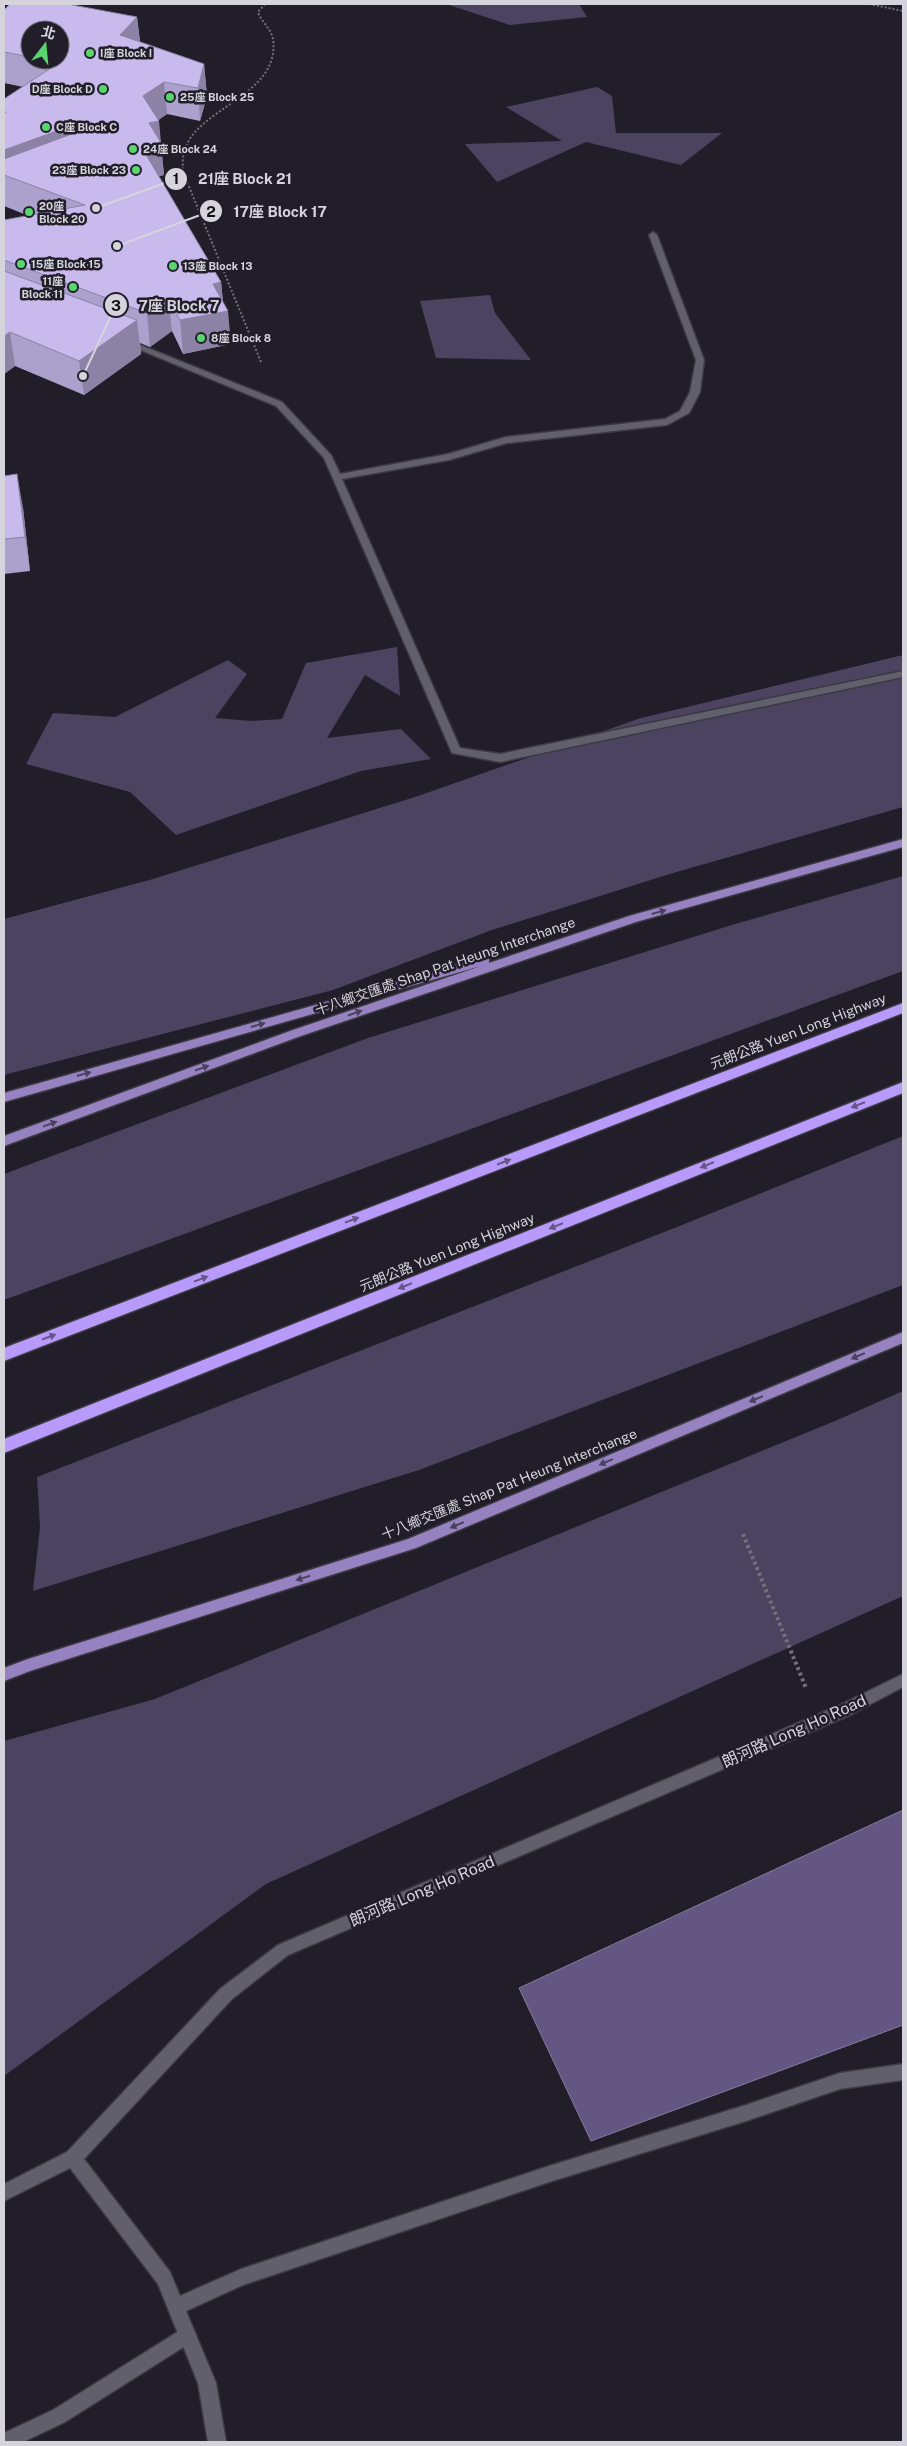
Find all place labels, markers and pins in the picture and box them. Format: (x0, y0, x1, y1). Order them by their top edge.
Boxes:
marker: I座 Block I (84, 47, 96, 59)
place label: I座 Block I (100, 47, 152, 59)
place label: D座 Block D (32, 83, 93, 95)
marker: D座 Block D (97, 83, 109, 95)
marker: 25座 Block 25 (164, 91, 176, 103)
place label: 25座 Block 25 (180, 91, 254, 103)
marker: C座 Block C (40, 121, 52, 133)
place label: C座 Block C (56, 121, 117, 133)
marker: 24座 Block 24 (127, 143, 139, 155)
place label: 24座 Block 24 (143, 143, 217, 155)
place label: 23座 Block 23 (52, 164, 126, 176)
marker: 23座 Block 23 (130, 164, 142, 176)
callout: 21座 Block 21 (163, 164, 302, 194)
callout: 17座 Block 17 (198, 196, 337, 226)
place label: 20座 Block 20 (39, 200, 85, 225)
marker: 20座 Block 20 (23, 206, 35, 218)
marker: 15座 Block 15 (15, 258, 27, 270)
place label: 15座 Block 15 (31, 258, 101, 270)
marker: 13座 Block 13 (167, 260, 179, 272)
place label: 13座 Block 13 (183, 260, 253, 272)
place label: 11座 Block 11 (22, 275, 63, 300)
marker: 11座 Block 11 (67, 281, 79, 293)
callout: 7座 Block 7 (104, 290, 230, 320)
marker: 8座 Block 8 (195, 332, 207, 344)
place label: 8座 Block 8 (211, 332, 271, 344)

